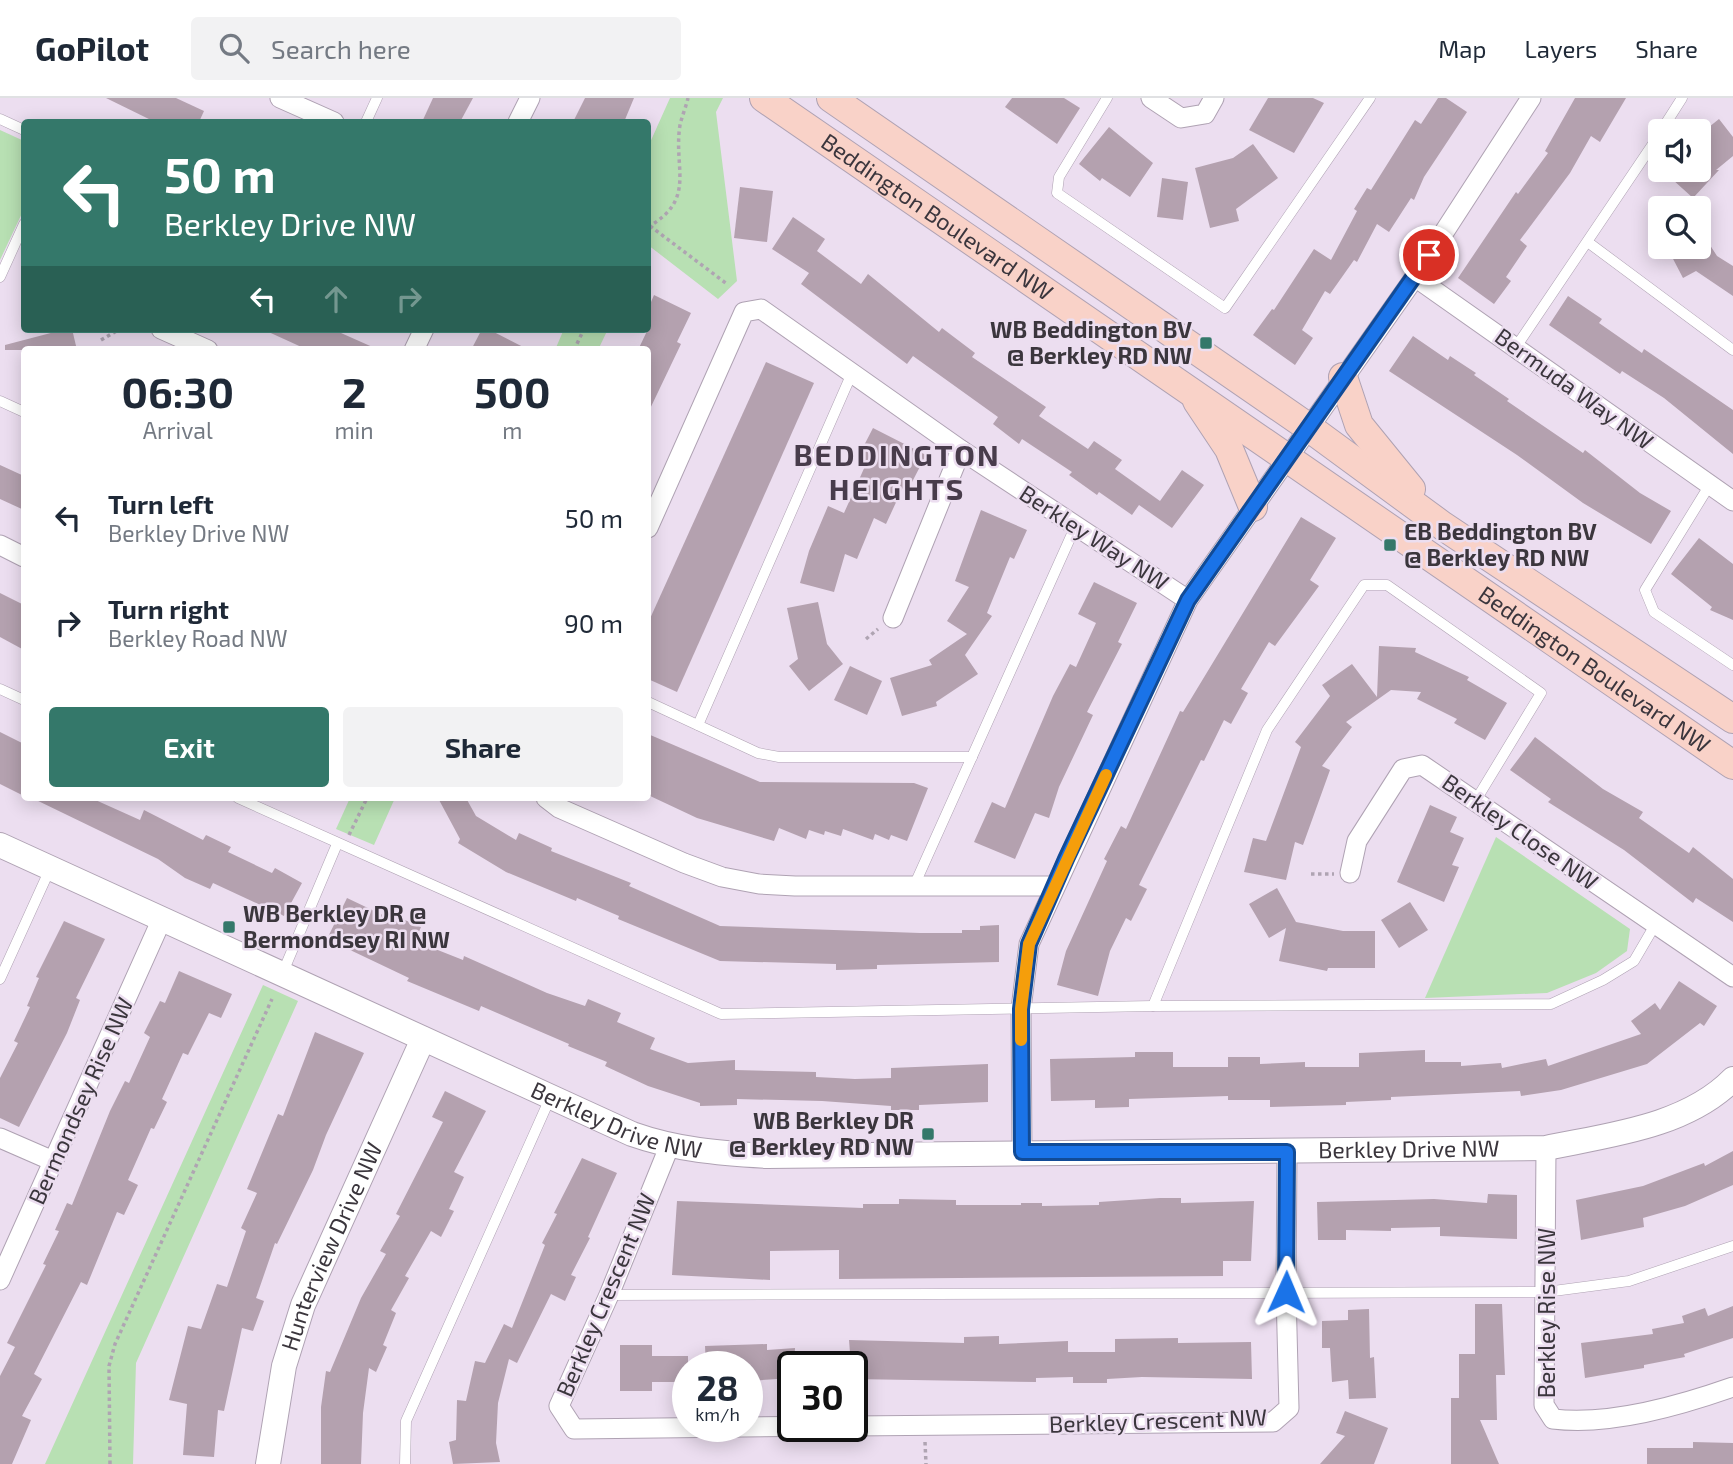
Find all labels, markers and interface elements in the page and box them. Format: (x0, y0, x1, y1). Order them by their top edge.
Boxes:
search box (191, 17, 681, 80)
text: GoPilot (35, 28, 149, 68)
icon: search (215, 29, 253, 67)
text: Search here (271, 33, 411, 64)
text: Map (1438, 34, 1486, 63)
text: Layers (1524, 34, 1597, 63)
text: Share (1635, 34, 1698, 63)
map controls (1648, 119, 1711, 259)
button: sound (1648, 119, 1711, 182)
street label: Beddington Boulevard NW (816, 127, 1059, 306)
text: 50 m (164, 144, 276, 203)
icon: left (49, 147, 140, 238)
button: search (1648, 196, 1711, 259)
text: Berkley Drive NW (164, 204, 416, 242)
pin (1399, 225, 1459, 285)
icon: arrive (1410, 236, 1448, 274)
icon: left (244, 280, 282, 318)
icon: ahead (317, 280, 355, 318)
icon: right (390, 280, 428, 318)
place label: WB Beddington BV @ Berkley RD NW (990, 315, 1192, 369)
street label: Bermuda Way NW (1490, 321, 1659, 455)
marker: WB Beddington BV @ Berkley RD NW (1198, 335, 1214, 351)
text: 06:30 (122, 366, 234, 416)
text: 2 (342, 366, 366, 416)
text: 500 (474, 366, 550, 416)
text: Arrival (143, 416, 213, 444)
text: min (334, 416, 374, 444)
text: m (502, 416, 522, 444)
district label: BEDDINGTON HEIGHTS (793, 436, 1001, 506)
street label: Berkley Way NW (1015, 479, 1175, 596)
text: Turn left (108, 488, 214, 519)
icon: left (49, 499, 87, 537)
text: 50 m (565, 502, 623, 533)
place label: EB Beddington BV @ Berkley RD NW (1404, 517, 1597, 571)
text: Berkley Drive NW (108, 519, 289, 547)
marker: EB Beddington BV @ Berkley RD NW (1382, 537, 1398, 553)
street label: Beddington Boulevard NW (1474, 579, 1716, 758)
text: Turn right (108, 593, 229, 624)
icon: right (49, 604, 87, 642)
text: 90 m (564, 607, 623, 638)
text: Berkley Road NW (108, 624, 288, 652)
button: Exit (49, 707, 329, 787)
button: Share (343, 707, 623, 787)
street label: Berkley Close NW (1437, 767, 1604, 895)
place label: WB Berkley DR @ Bermondsey RI NW (243, 899, 450, 953)
marker: WB Berkley DR @ Bermondsey RI NW (221, 919, 237, 935)
street label: Bermondsey Rise NW (22, 993, 138, 1208)
street label: Berkley Drive NW (527, 1075, 704, 1163)
place label: WB Berkley DR @ Berkley RD NW (729, 1106, 914, 1160)
marker: WB Berkley DR @ Berkley RD NW (920, 1126, 936, 1142)
street label: Berkley Drive NW (1318, 1133, 1500, 1163)
street label: Hunterview Drive NW (275, 1137, 388, 1354)
street label: Berkley Crescent NW (550, 1189, 661, 1401)
street label: Berkley Rise NW (1532, 1228, 1560, 1398)
position arrow (1249, 1255, 1323, 1329)
speed limit sign: 30 (777, 1351, 868, 1442)
text: 28 (696, 1366, 739, 1408)
street label: Berkley Crescent NW (1048, 1402, 1268, 1438)
text: km/h (695, 1403, 740, 1425)

